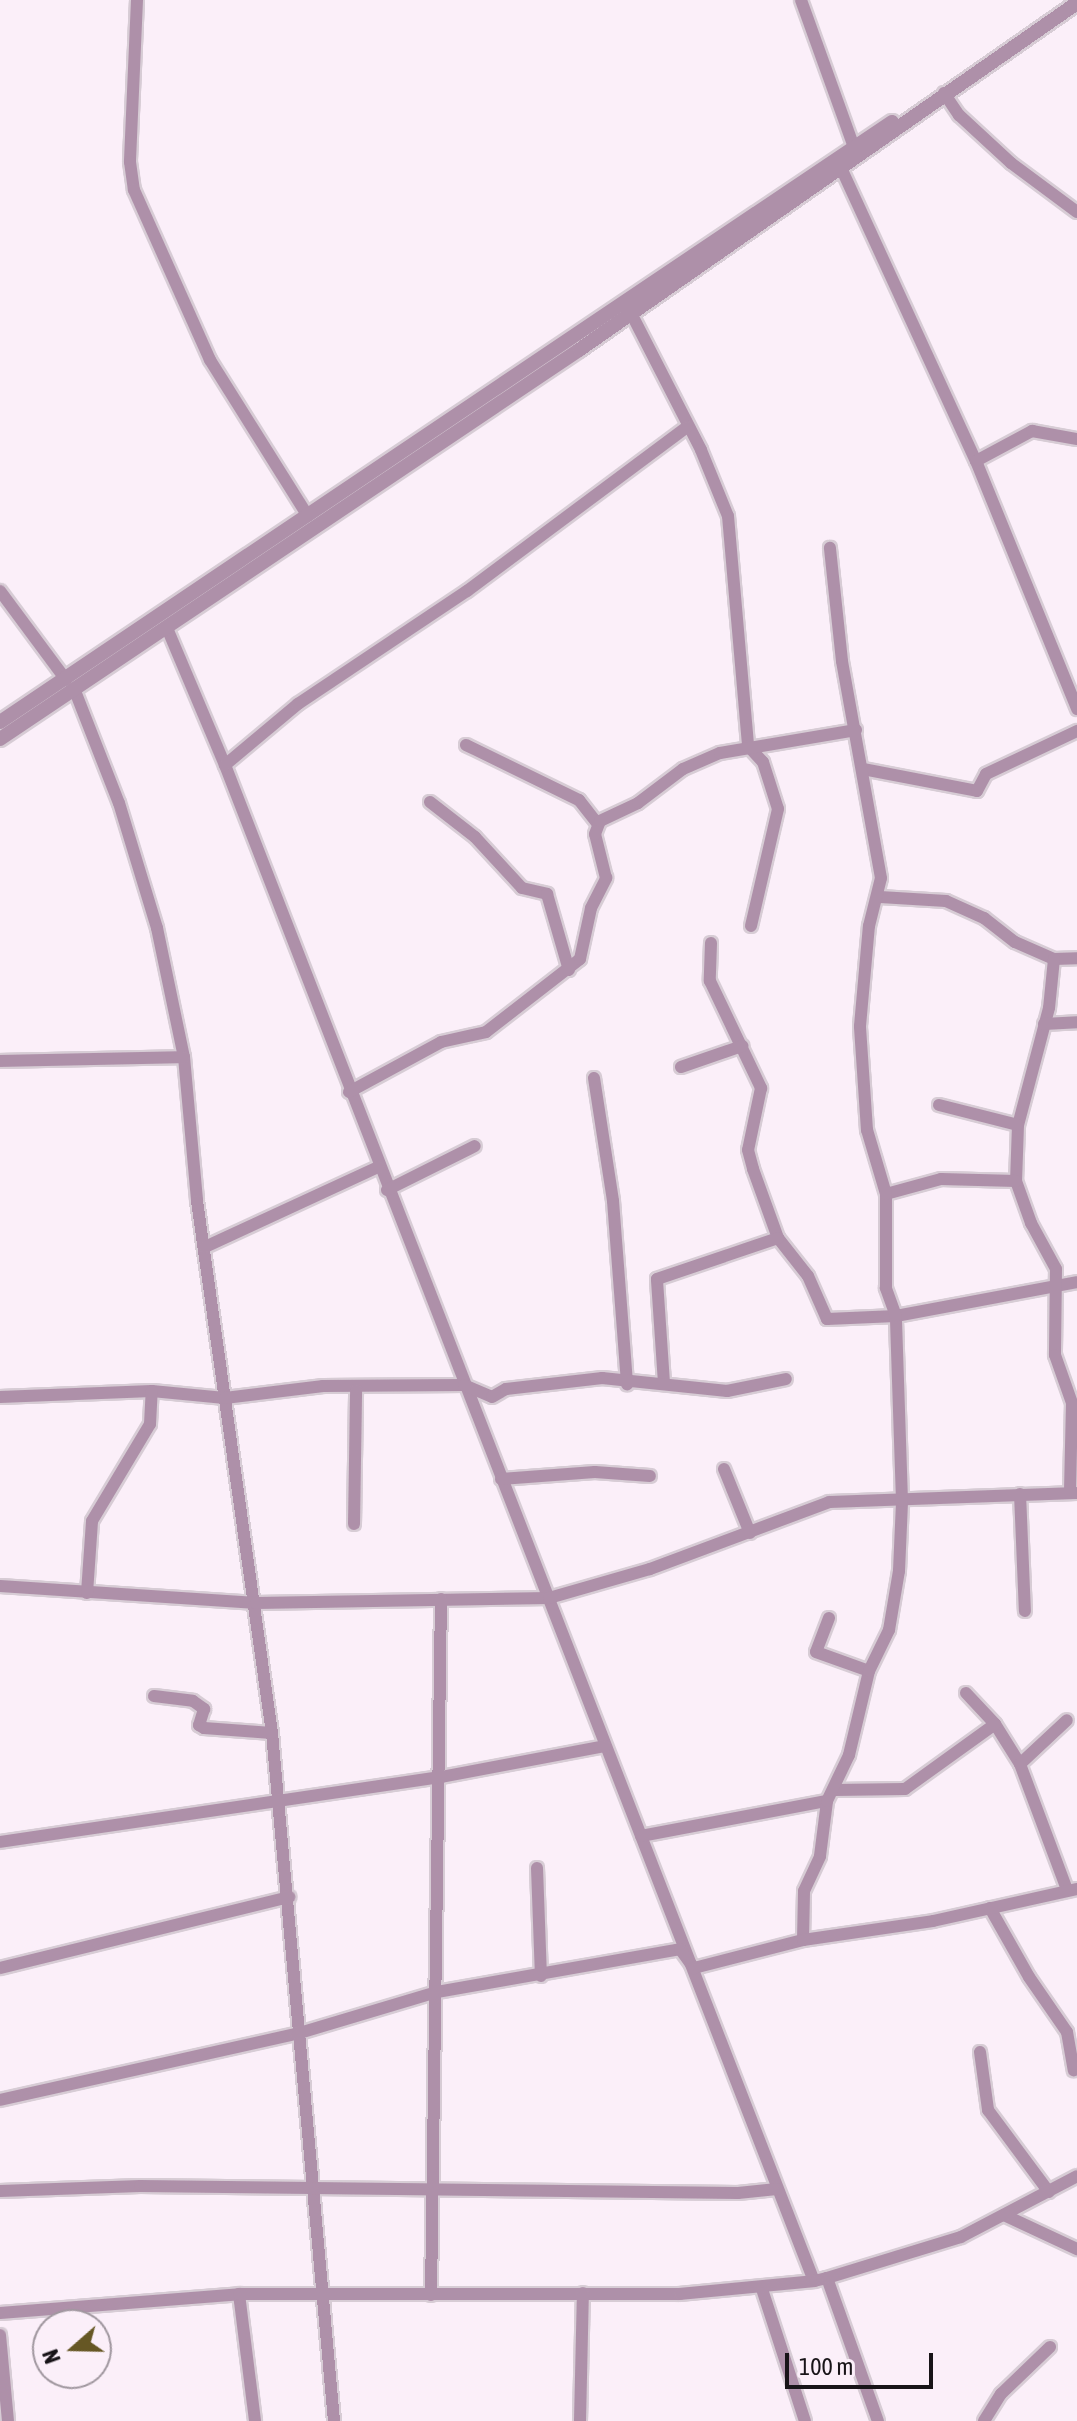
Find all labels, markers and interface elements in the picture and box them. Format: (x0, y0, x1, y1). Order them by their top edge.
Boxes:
north arrow (32, 2309, 112, 2389)
scale bar (789, 2337, 937, 2387)
text: N (37, 2346, 66, 2367)
text: 100 m (799, 2353, 853, 2380)

